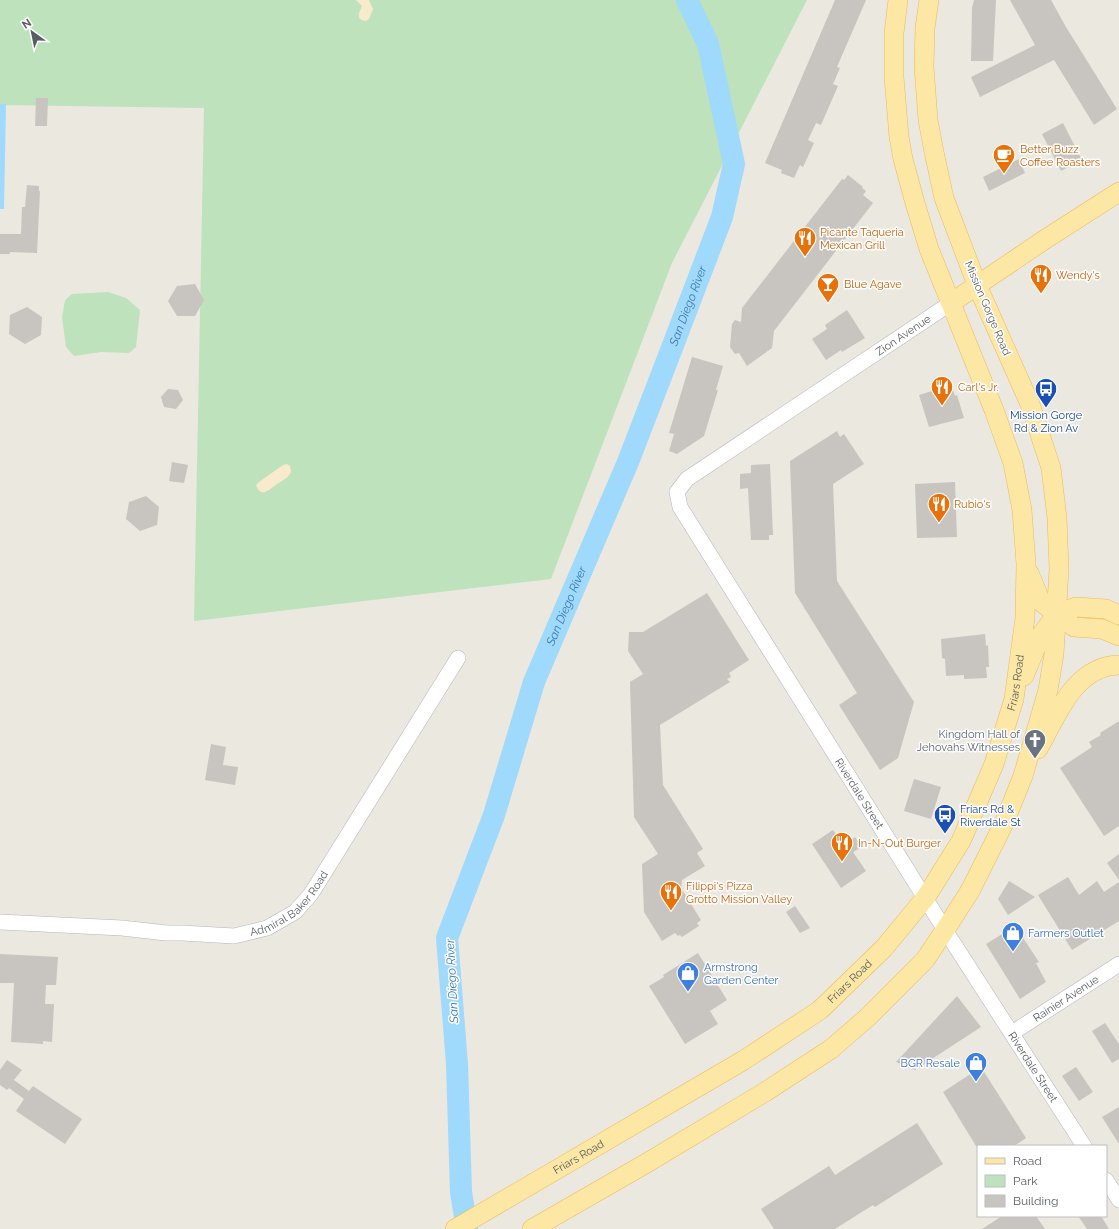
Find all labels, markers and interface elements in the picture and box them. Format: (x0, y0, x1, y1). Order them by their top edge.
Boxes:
north arrow (12, 12, 52, 52)
text: N (20, 16, 34, 32)
cafe icon: Better Buzz Coffee Roasters (991, 142, 1017, 175)
place label: Better Buzz Coffee Roasters (1020, 143, 1100, 169)
restaurant icon: Picante Taqueria Mexican Grill (792, 225, 818, 258)
place label: Picante Taqueria Mexican Grill (820, 226, 904, 252)
street label: Mission Gorge Road (962, 259, 1013, 358)
restaurant icon: Wendy's (1028, 262, 1054, 295)
water label: San Diego River (666, 263, 710, 349)
place label: Wendy's (1056, 269, 1100, 282)
bar icon: Blue Agave (815, 271, 841, 304)
place label: Blue Agave (844, 278, 902, 291)
street label: Zion Avenue (873, 312, 934, 359)
restaurant icon: Carl's Jr. (929, 374, 955, 407)
bus stop icon: Mission Gorge Rd & Zion Av (1033, 376, 1059, 409)
place label: Carl's Jr. (958, 381, 998, 394)
place label: Mission Gorge Rd & Zion Av (1010, 409, 1083, 435)
restaurant icon: Rubio's (926, 491, 952, 524)
place label: Rubio's (954, 498, 991, 511)
water label: San Diego River (543, 564, 590, 649)
street label: Friars Road (1005, 654, 1027, 713)
church icon: Kingdom Hall of Jehovahs Witnesses (1022, 727, 1048, 760)
place label: Kingdom Hall of Jehovahs Witnesses (917, 728, 1020, 754)
street label: Riverdale Street (832, 756, 886, 832)
bus stop icon: Friars Rd & Riverdale St (932, 802, 958, 835)
place label: Friars Rd & Riverdale St (960, 803, 1021, 829)
restaurant icon: In-N-Out Burger (829, 830, 855, 863)
place label: In-N-Out Burger (858, 837, 941, 850)
street label: Admiral Baker Road (249, 868, 331, 939)
restaurant icon: Filippi's Pizza Grotto Mission Valley (658, 879, 684, 912)
place label: Filippi's Pizza Grotto Mission Valley (686, 880, 792, 906)
shop icon: Farmers Outlet (1000, 920, 1026, 953)
place label: Farmers Outlet (1028, 927, 1104, 940)
water label: San Diego River (443, 938, 461, 1025)
street label: Friars Road (825, 957, 875, 1006)
shop icon: Armstrong Garden Center (675, 960, 701, 993)
place label: Armstrong Garden Center (704, 961, 779, 987)
street label: Rainier Avenue (1031, 973, 1102, 1025)
street label: Riverdale Street (1005, 1030, 1060, 1105)
shop icon: BGR Resale (963, 1050, 989, 1083)
place label: BGR Resale (901, 1057, 961, 1070)
street label: Friars Road (551, 1137, 607, 1177)
legend (977, 1145, 1107, 1217)
text: Road (1013, 1154, 1042, 1168)
text: Park (1013, 1174, 1038, 1188)
text: Building (1013, 1194, 1059, 1208)

